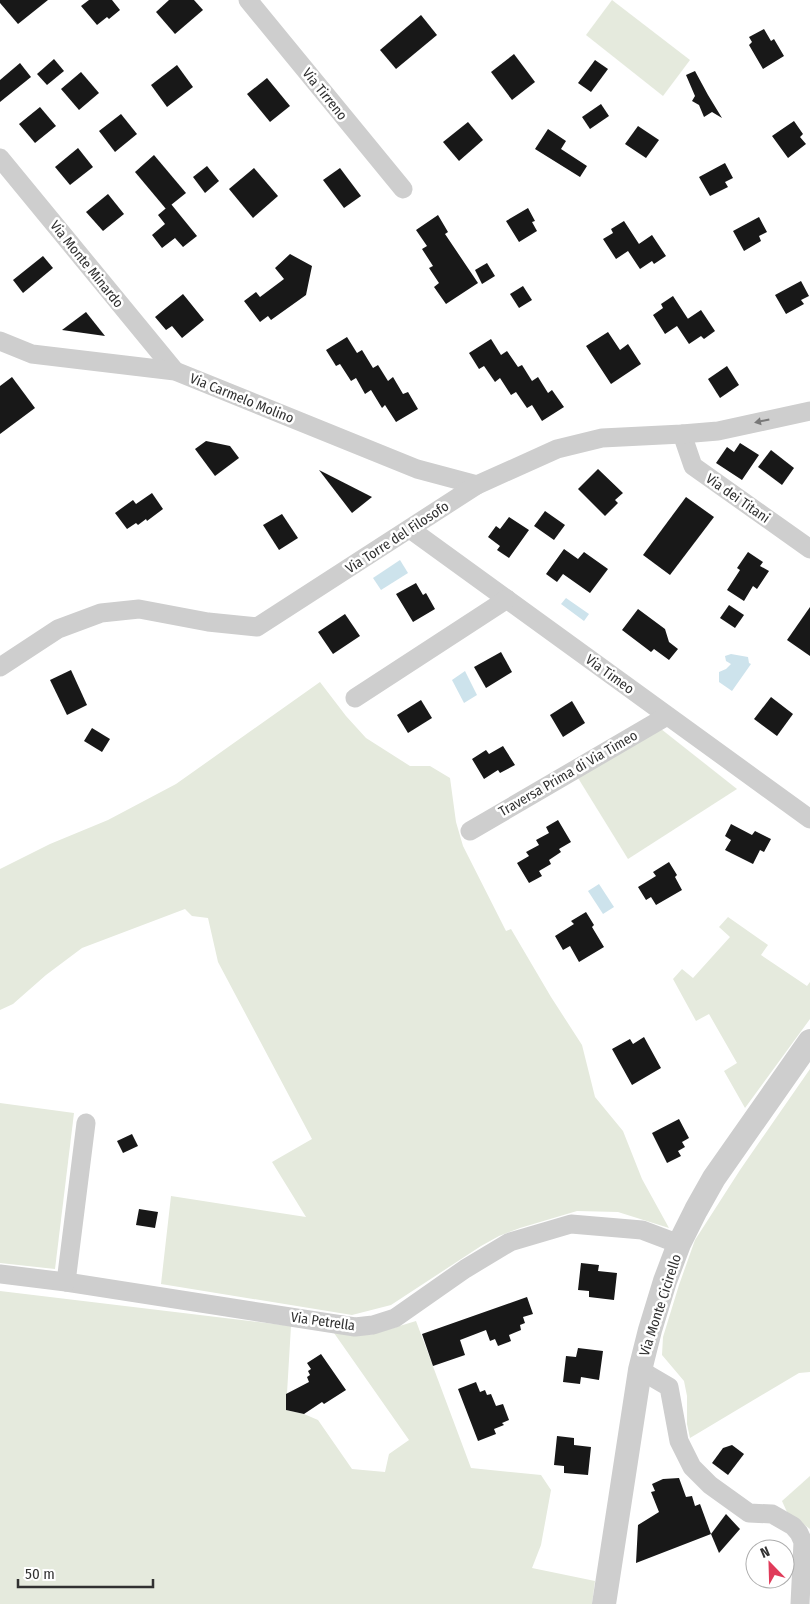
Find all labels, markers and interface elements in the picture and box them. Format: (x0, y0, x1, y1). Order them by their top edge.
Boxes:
street label: Via Tirreno (299, 65, 351, 124)
street label: Via Monte Minardo (46, 217, 127, 311)
street label: Via Carmelo Molino (187, 370, 296, 427)
one-way arrow (754, 418, 770, 426)
street label: Via dei Titani (702, 470, 773, 527)
street label: Via Torre del Filosofo (342, 498, 452, 577)
street label: Via Timeo (582, 651, 637, 698)
street label: Traversa Prima di Via Timeo (496, 727, 641, 820)
street label: Via Monte Cicirello (636, 1252, 685, 1358)
street label: Via Petrella (290, 1309, 356, 1334)
north arrow (745, 1539, 795, 1589)
text: N (758, 1543, 772, 1562)
scale bar (18, 1556, 152, 1588)
text: 50 m (25, 1565, 55, 1583)

